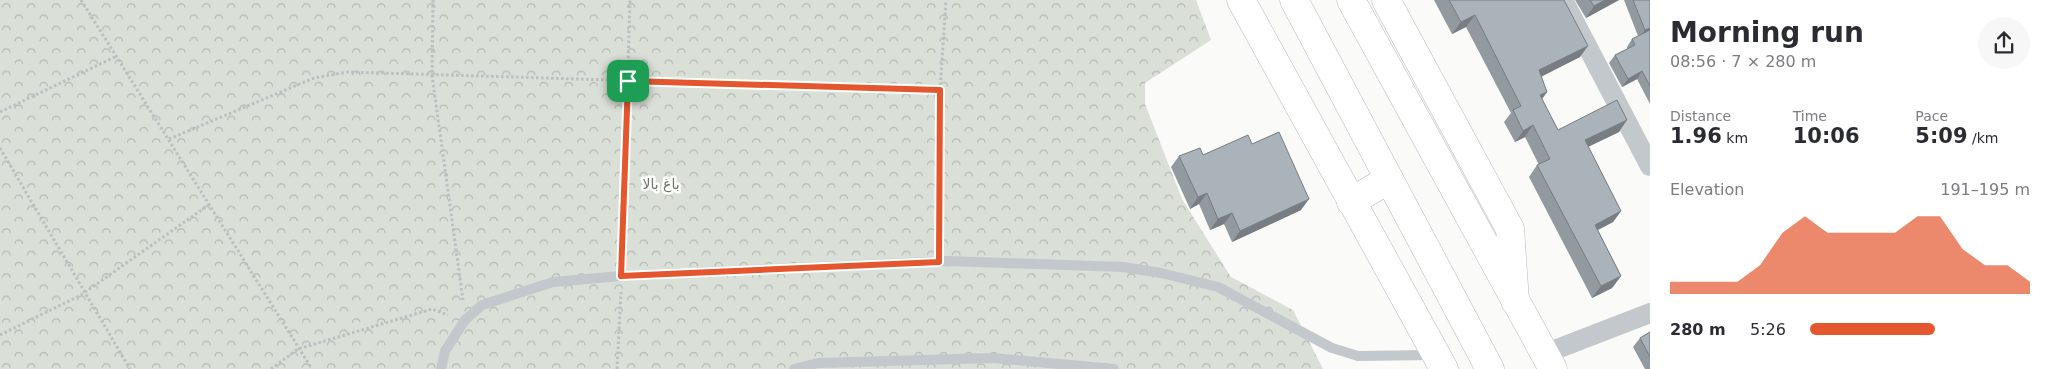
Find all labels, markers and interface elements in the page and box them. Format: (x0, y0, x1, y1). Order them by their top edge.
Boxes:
text: Morning run (1670, 16, 1864, 49)
button: share (1978, 17, 2030, 69)
text: 08:56 · 7 × 280 m (1670, 52, 1816, 71)
pin (607, 60, 649, 102)
icon: arrive (614, 67, 642, 95)
text: Distance (1670, 108, 1731, 124)
text: Time (1793, 108, 1827, 124)
text: Pace (1915, 108, 1948, 124)
text: 1.96 (1670, 124, 1722, 148)
text: 10:06 (1793, 124, 1860, 148)
text: 5:09 (1915, 124, 1968, 148)
text: km (1722, 130, 1748, 146)
text: /km (1968, 130, 1998, 146)
park label: باغ بالا (642, 176, 680, 193)
text: Elevation (1670, 180, 1744, 199)
text: 191–195 m (1940, 180, 2030, 199)
text: 280 m (1670, 320, 1726, 339)
text: 5:26 (1750, 320, 1786, 339)

